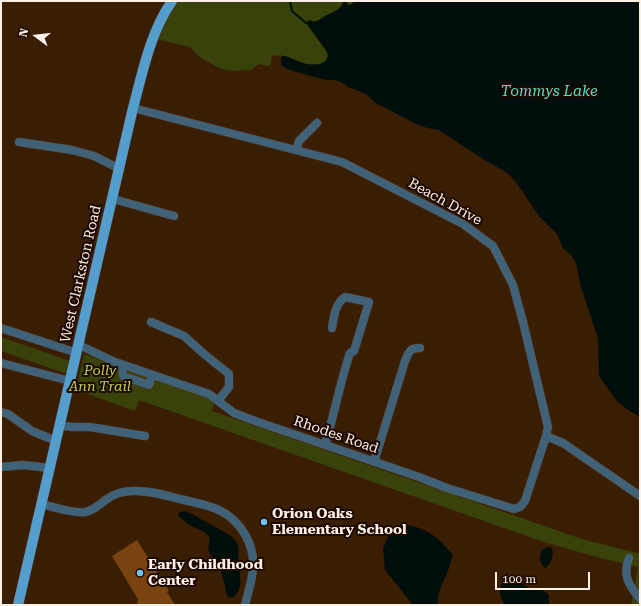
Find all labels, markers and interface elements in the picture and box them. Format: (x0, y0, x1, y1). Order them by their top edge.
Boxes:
north arrow (16, 16, 56, 56)
text: N (17, 27, 31, 39)
water label: Tommys Lake (500, 83, 598, 101)
street label: Beach Drive (405, 175, 485, 229)
street label: West Clarkston Road (57, 204, 105, 344)
park label: Polly Ann Trail (69, 363, 131, 396)
street label: Rhodes Road (291, 413, 381, 457)
place label: Orion Oaks Elementary School (272, 506, 407, 538)
marker: Orion Oaks Elementary School (259, 517, 269, 527)
place label: Early Childhood Center (148, 557, 263, 590)
scale bar (497, 564, 592, 590)
marker: Early Childhood Center (135, 568, 145, 578)
text: 100 m (502, 572, 536, 586)

